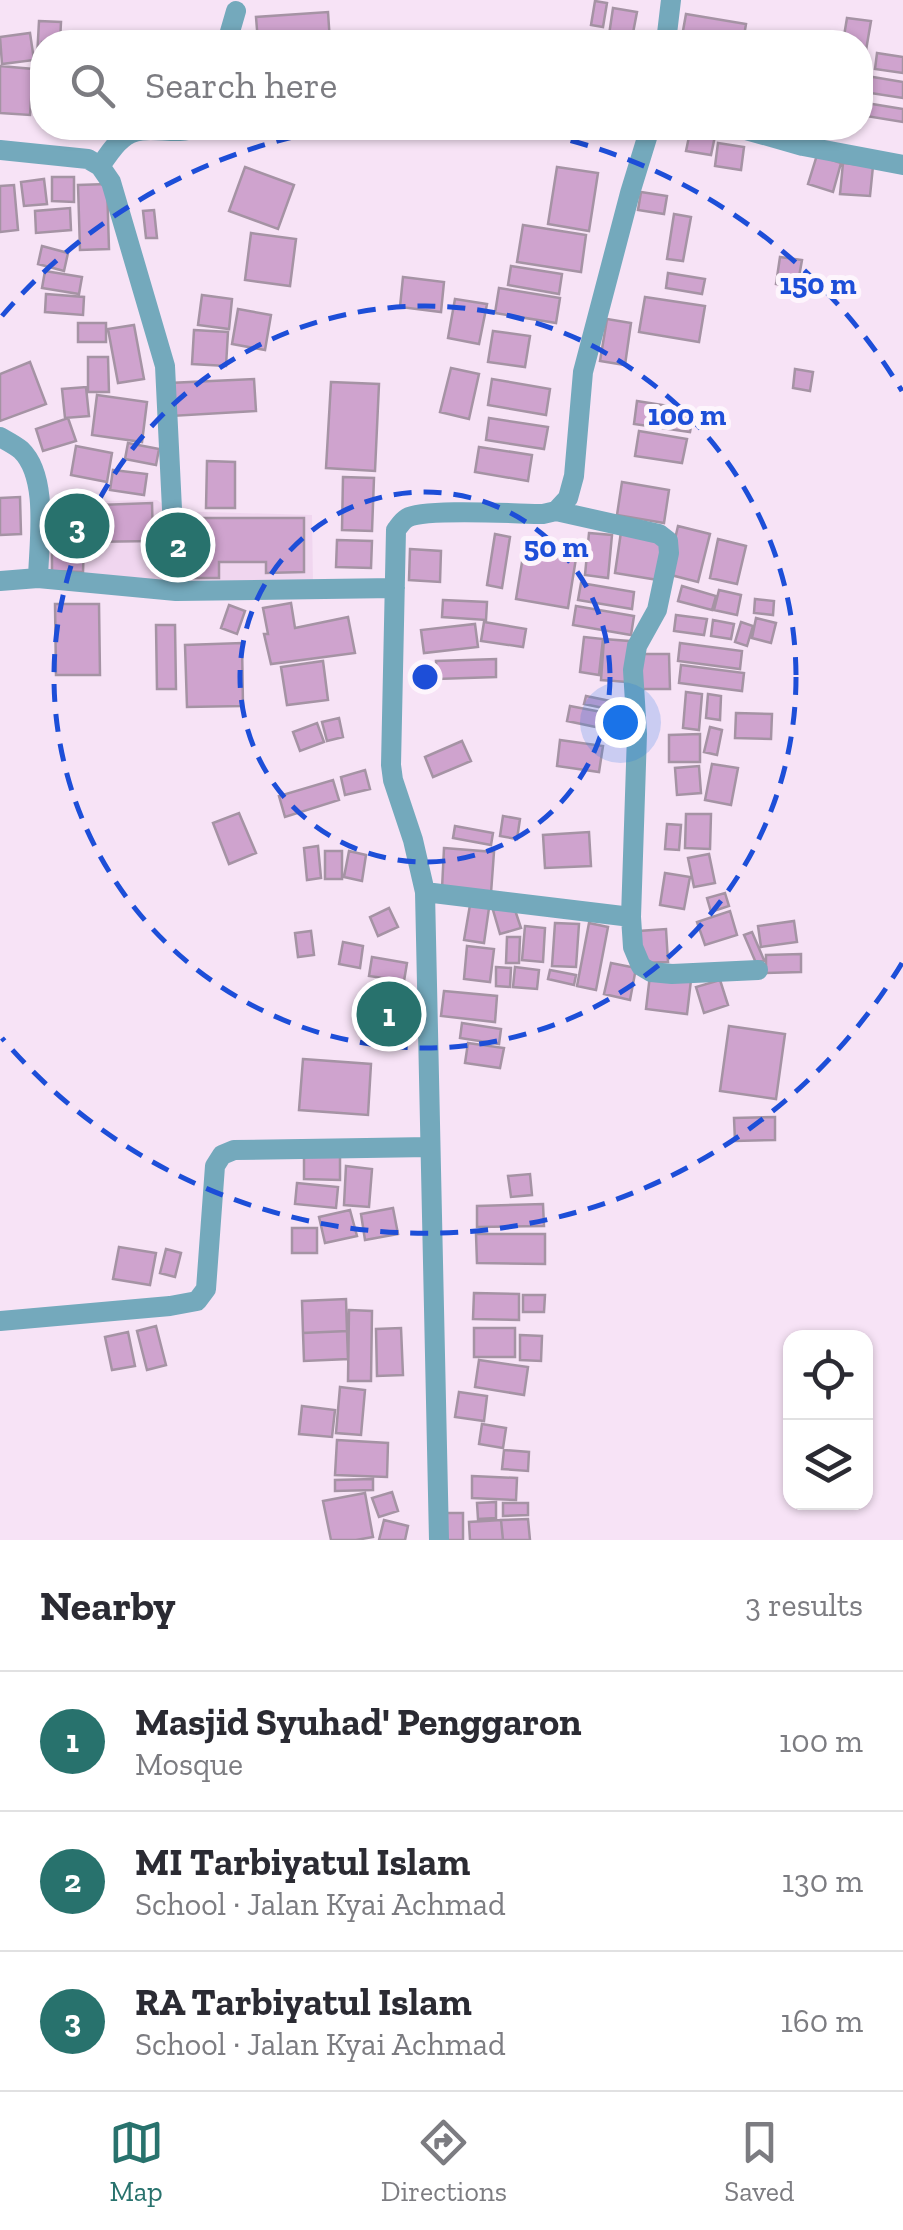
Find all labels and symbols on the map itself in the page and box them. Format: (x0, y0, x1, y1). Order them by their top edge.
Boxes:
text: 150 m (780, 266, 856, 302)
text: 100 m (648, 397, 726, 433)
pin: 3 (44, 488, 110, 564)
pin: 2 (146, 508, 210, 582)
text: 50 m (524, 529, 588, 565)
centre of rings (407, 659, 443, 695)
your location (595, 697, 646, 748)
pin: 1 (356, 976, 422, 1052)

